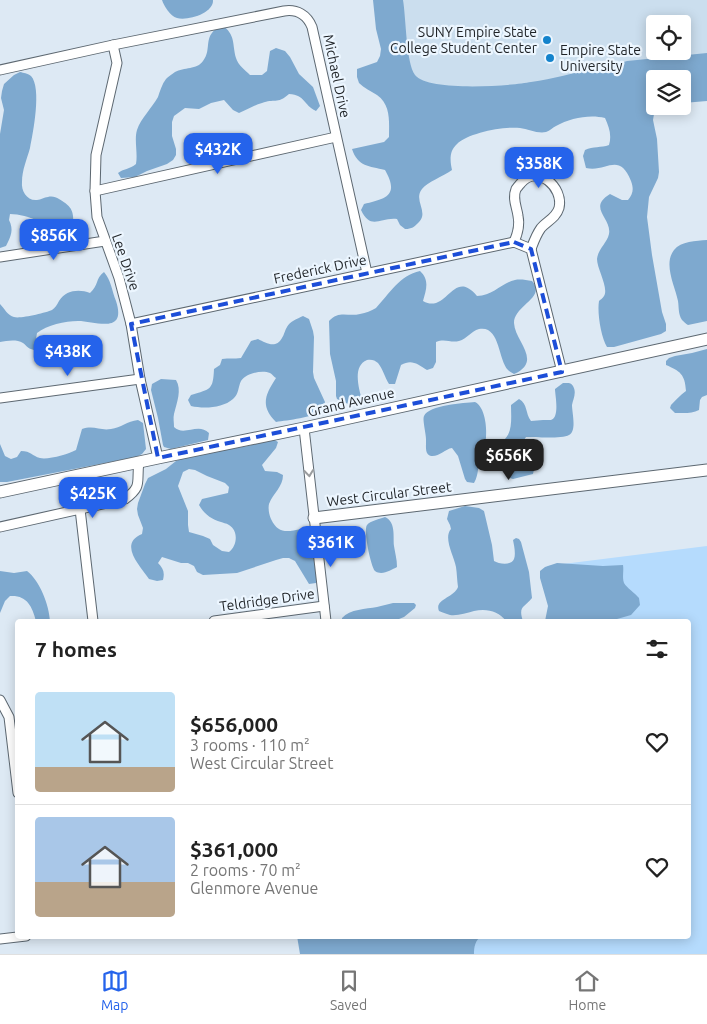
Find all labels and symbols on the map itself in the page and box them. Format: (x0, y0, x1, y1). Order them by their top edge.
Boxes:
place label: SUNY Empire State College Student Center (390, 24, 538, 56)
street label: Michael Drive (320, 33, 354, 119)
marker: SUNY Empire State College Student Center (541, 34, 553, 46)
place label: Empire State University (560, 42, 641, 74)
marker: Empire State University (544, 52, 556, 64)
pin: $432K (183, 132, 253, 175)
pin: $358K (504, 146, 574, 189)
pin: $856K (19, 218, 89, 261)
street label: Lee Drive (109, 232, 143, 292)
street label: Frederick Drive (272, 251, 368, 287)
pin: $438K (33, 334, 103, 377)
street label: Grand Avenue (306, 384, 396, 420)
pin: $656K (474, 438, 544, 481)
one-way arrow (303, 469, 314, 477)
pin: $425K (58, 476, 128, 519)
street label: West Circular Street (326, 478, 453, 510)
pin: $361K (296, 526, 366, 568)
street label: Teldridge Drive (219, 585, 315, 615)

